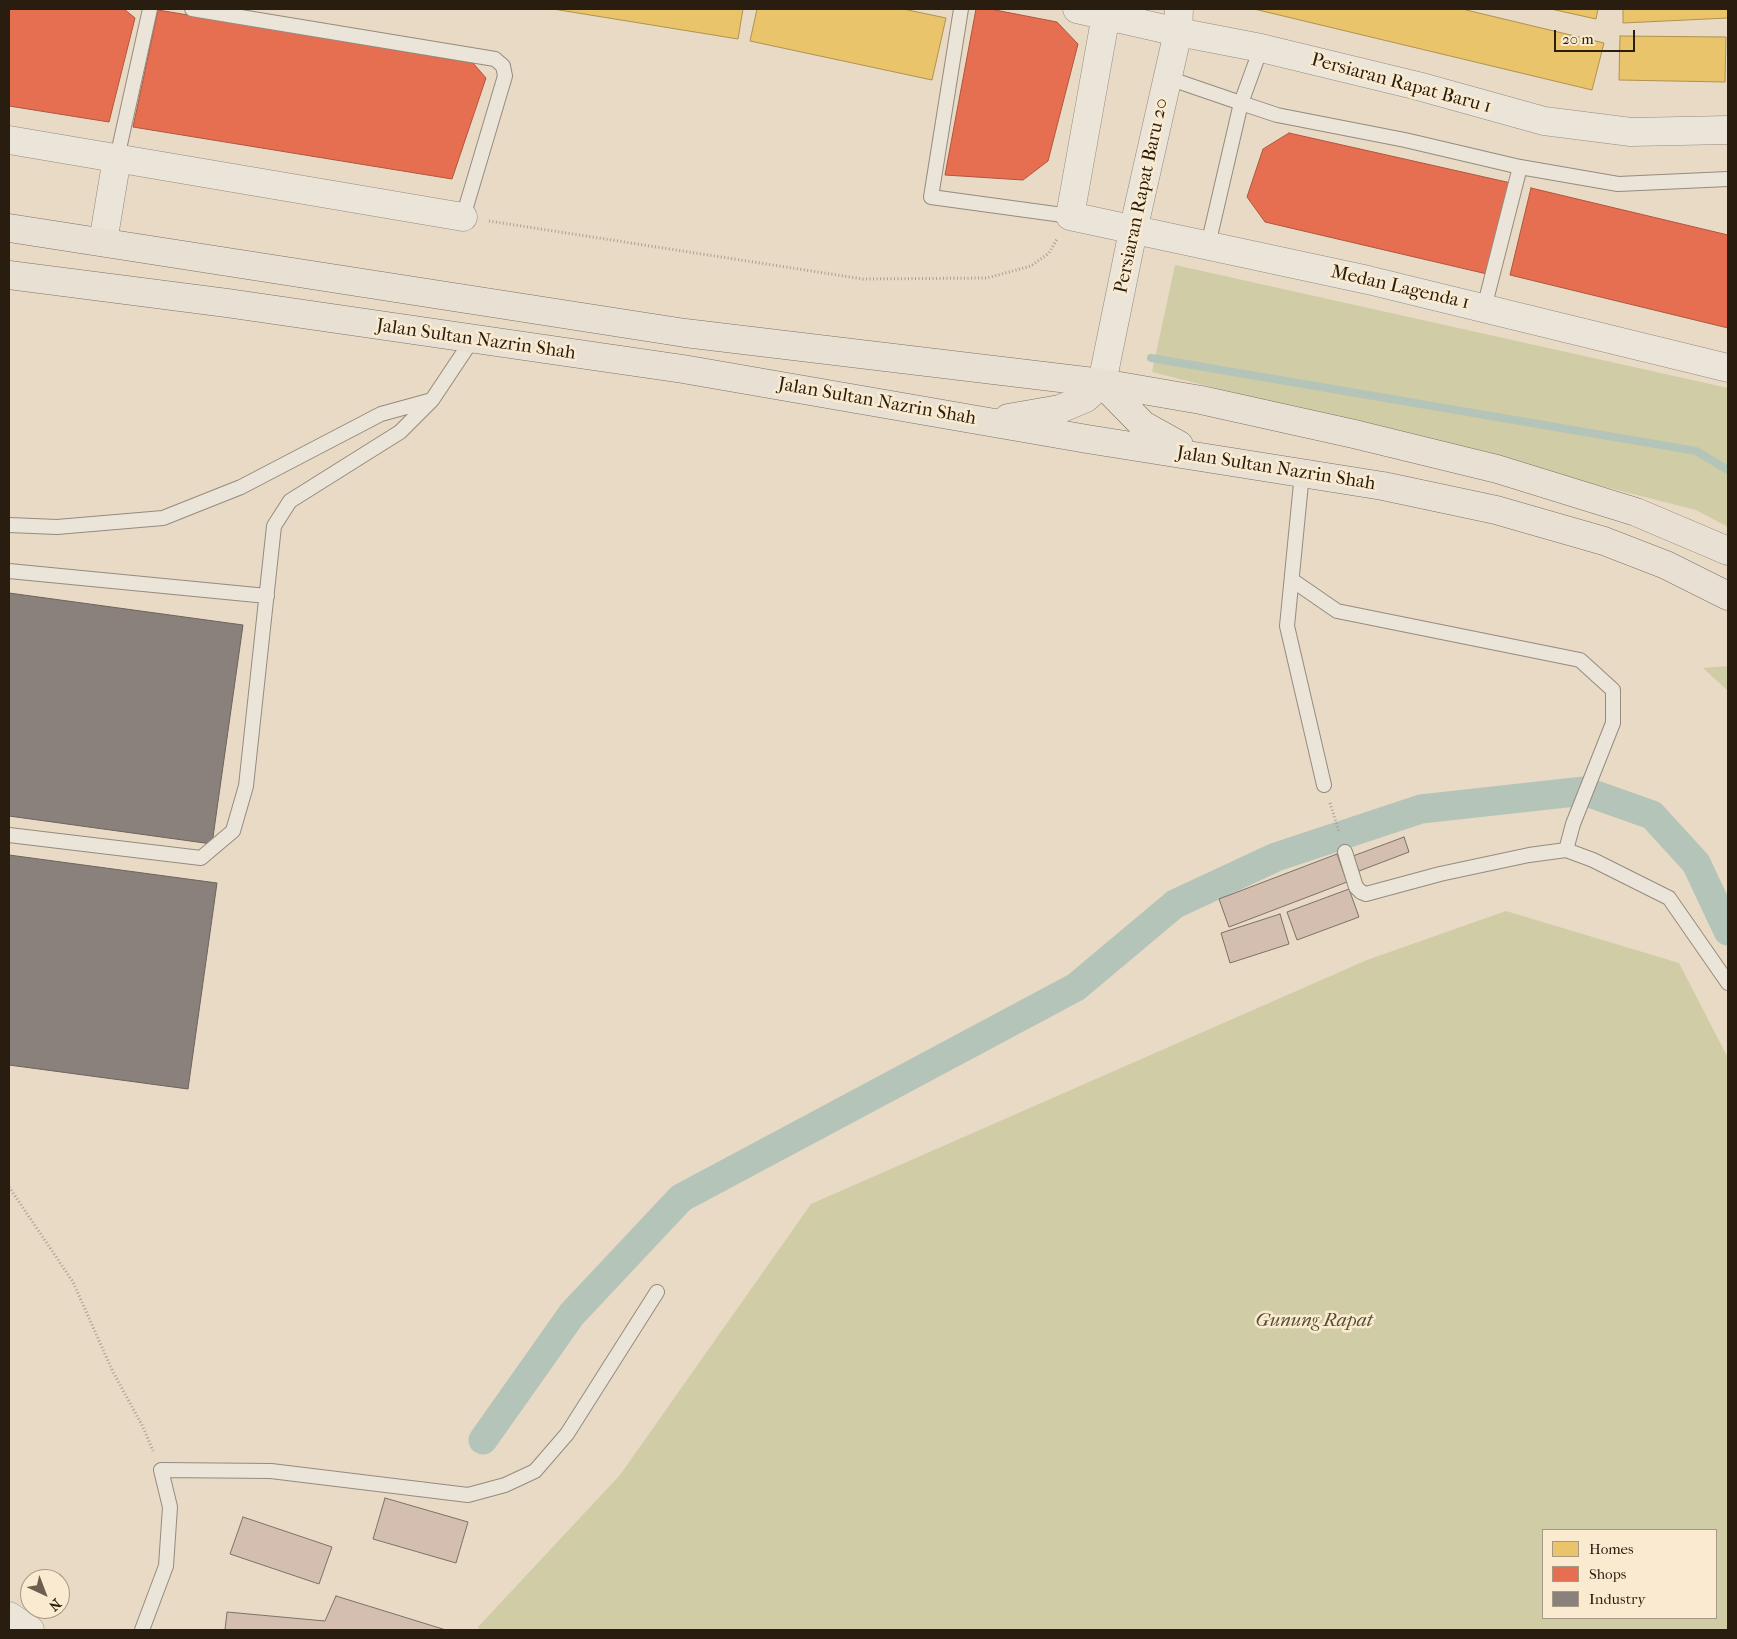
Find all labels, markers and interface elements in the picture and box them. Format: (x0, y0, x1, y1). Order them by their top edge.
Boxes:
scale bar (1557, 20, 1638, 52)
text: 20 m (1562, 30, 1594, 48)
street label: Persiaran Rapat Baru 1 (1308, 49, 1494, 119)
street label: Persiaran Rapat Baru 20 (1110, 96, 1174, 296)
street label: Medan Lagenda 1 (1328, 261, 1472, 315)
street label: Jalan Sultan Nazrin Shah (375, 315, 577, 365)
street label: Jalan Sultan Nazrin Shah (776, 373, 978, 431)
street label: Jalan Sultan Nazrin Shah (1175, 442, 1377, 496)
park label: Gunung Rapat (1256, 1310, 1372, 1332)
legend (1542, 1529, 1717, 1619)
text: Homes (1589, 1540, 1634, 1558)
text: Shops (1589, 1565, 1626, 1583)
north arrow (20, 1569, 70, 1619)
text: Industry (1589, 1590, 1645, 1608)
text: N (45, 1595, 65, 1614)

